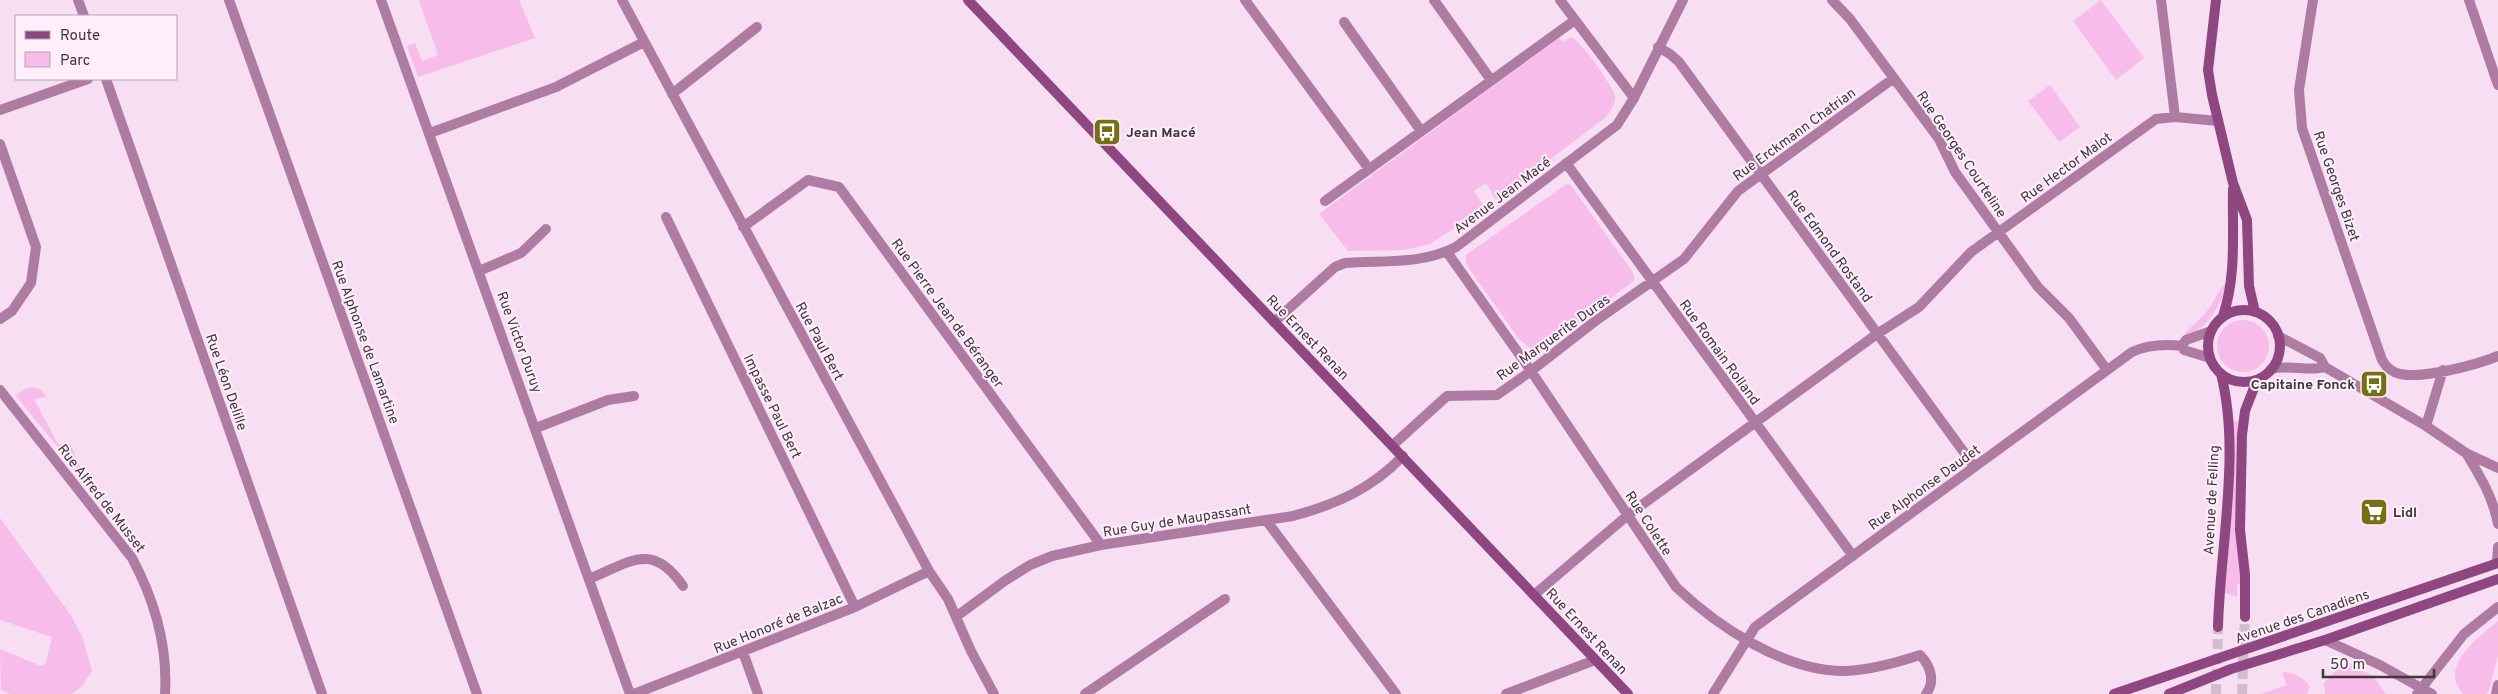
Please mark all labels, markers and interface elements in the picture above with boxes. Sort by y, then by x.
legend [15,15,178,80]
text: Route [60,27,100,46]
text: Parc [60,52,90,71]
street label: Rue Erckmann Chatrian [1730,85,1860,185]
street label: Rue Georges Courteline [1912,88,2010,221]
bus stop icon: Jean Macé [1092,117,1122,147]
place label: Jean Macé [1126,125,1196,142]
street label: Rue Hector Malot [2018,129,2116,207]
street label: Rue Georges Bizet [2309,129,2362,244]
street label: Avenue Jean Macé [1451,154,1555,238]
street label: Rue Edmond Rostand [1782,188,1875,306]
street label: Rue Pierre Jean de Béranger [887,236,1007,392]
street label: Rue Alphonse de Lamartine [327,259,402,427]
street label: Rue Victor Duruy [492,290,545,396]
street label: Rue Marguerite Duras [1494,291,1614,385]
street label: Rue Ernest Renan [1262,292,1352,384]
street label: Rue Romain Rolland [1675,297,1763,409]
street label: Rue Paul Bert [791,300,846,384]
street label: Rue Léon Delille [201,332,250,433]
street label: Impasse Paul Bert [739,352,804,462]
bus stop icon: Capitaine Fonck [2359,369,2389,399]
place label: Capitaine Fonck [2251,377,2355,394]
street label: Rue Alfred de Musset [53,441,148,556]
street label: Rue Alphonse Daudet [1866,442,1984,535]
street label: Avenue de Felling [2201,445,2224,555]
street label: Rue Colette [1621,488,1675,559]
supermarket icon: Lidl [2359,497,2389,527]
street label: Rue Guy de Maupassant [1102,501,1253,542]
place label: Lidl [2393,505,2417,522]
street label: Rue Ernest Renan [1542,585,1630,679]
street label: Avenue des Canadiens [2233,586,2372,648]
street label: Rue Honoré de Balzac [712,591,846,658]
scale bar [2323,646,2434,678]
text: 50 m [2330,656,2365,675]

